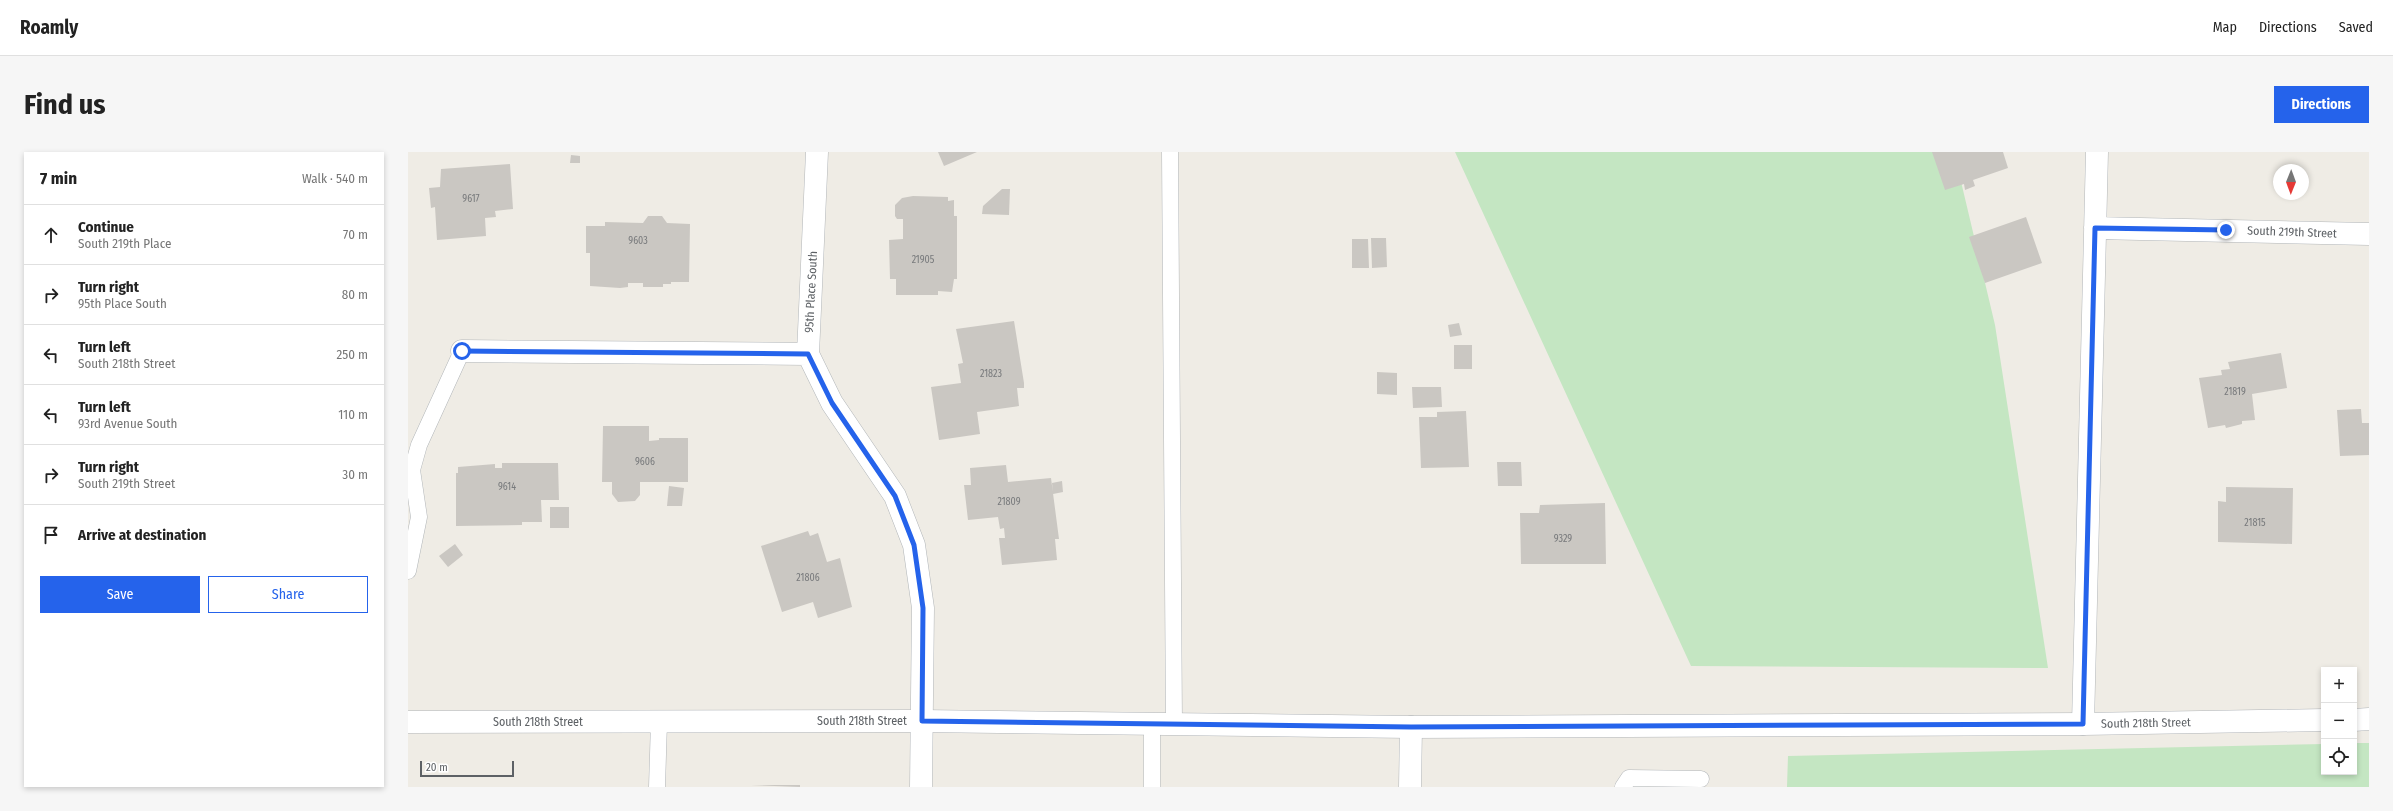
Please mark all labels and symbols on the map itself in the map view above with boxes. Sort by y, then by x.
north arrow [2273,164,2309,200]
house number: 9617 [462,193,480,205]
route end [2217,221,2235,239]
street label: South 219th Street [2247,223,2337,241]
house number: 9603 [628,235,648,247]
street label: 95th Place South [802,251,820,333]
house number: 21905 [912,254,935,266]
route start [453,342,471,360]
house number: 21823 [980,368,1002,380]
house number: 21819 [2224,386,2246,398]
house number: 9606 [635,456,655,468]
house number: 9614 [498,481,516,493]
house number: 21809 [997,496,1021,508]
house number: 21815 [2244,517,2266,529]
house number: 9329 [1554,533,1572,545]
house number: 21806 [796,572,820,584]
street label: South 218th Street [817,714,907,728]
street label: South 218th Street [493,715,583,729]
street label: South 218th Street [2101,715,2191,731]
scale bar [420,759,514,778]

